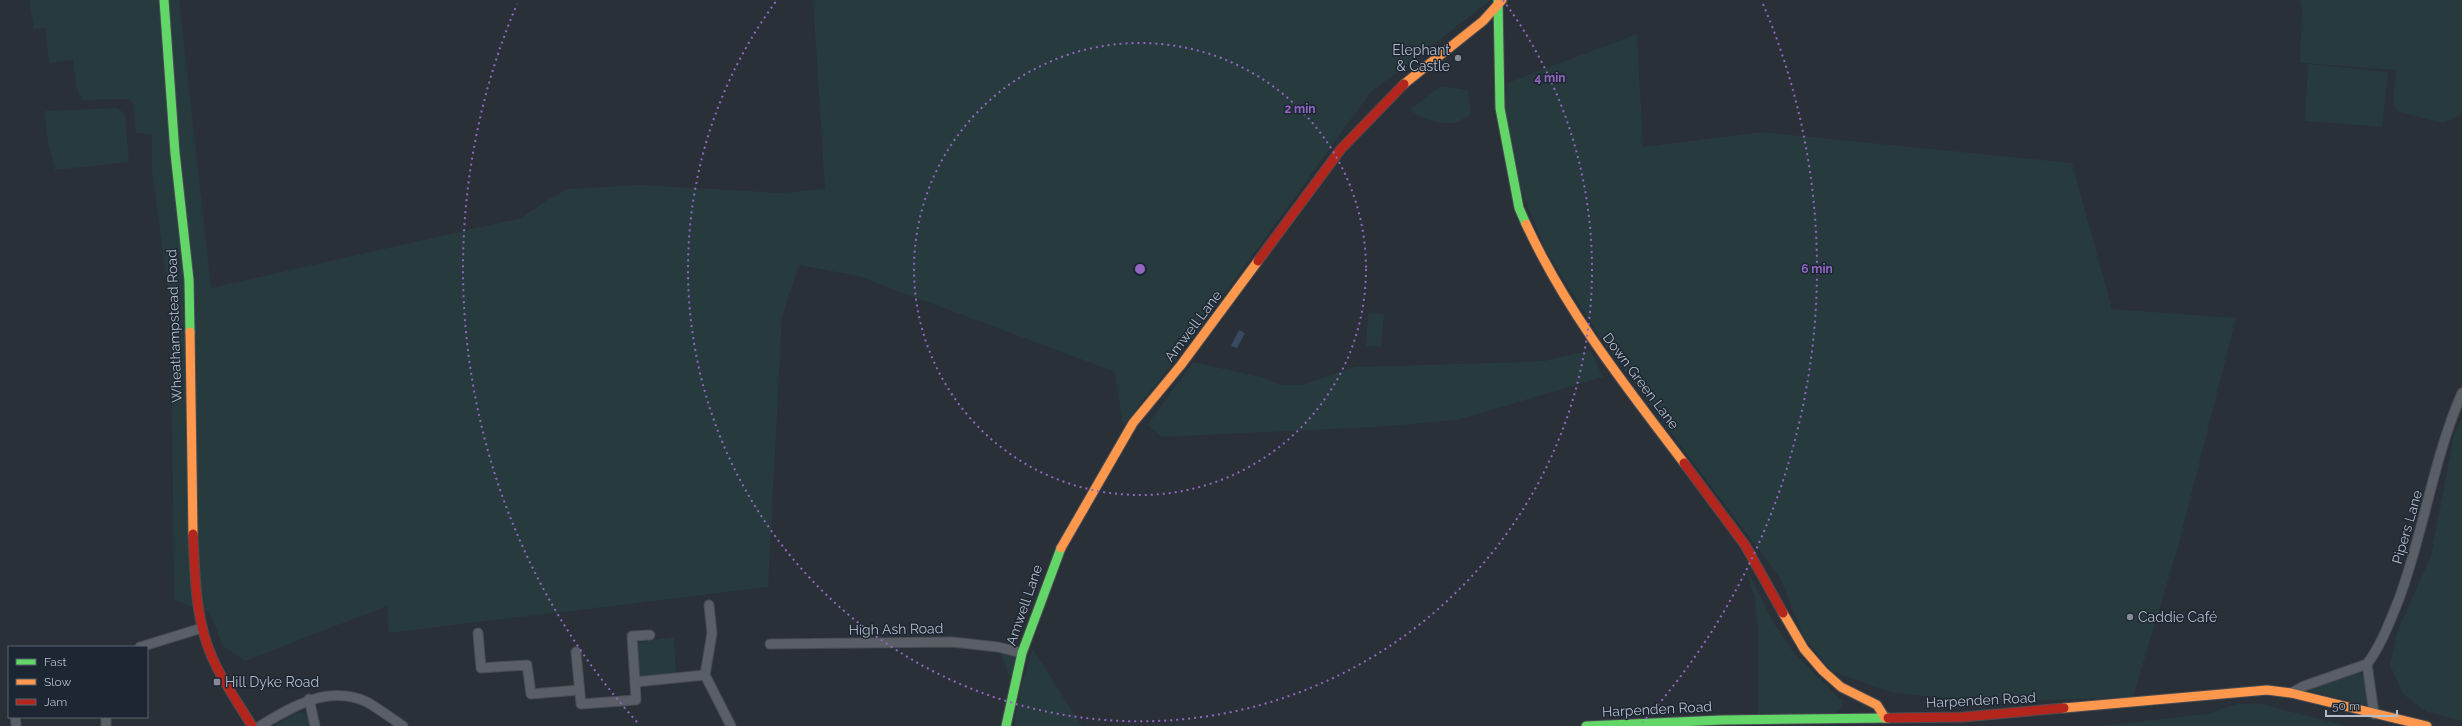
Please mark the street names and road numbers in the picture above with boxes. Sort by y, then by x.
street label: Wheathampstead Road [163,249,185,403]
street label: Amwell Lane [1161,287,1225,365]
street label: Down Green Lane [1600,330,1682,432]
street label: Pipers Lane [2389,488,2425,566]
street label: Amwell Lane [1003,562,1045,648]
street label: High Ash Road [848,620,944,638]
street label: Harpenden Road [1926,689,2036,711]
street label: Harpenden Road [1602,698,1712,720]

